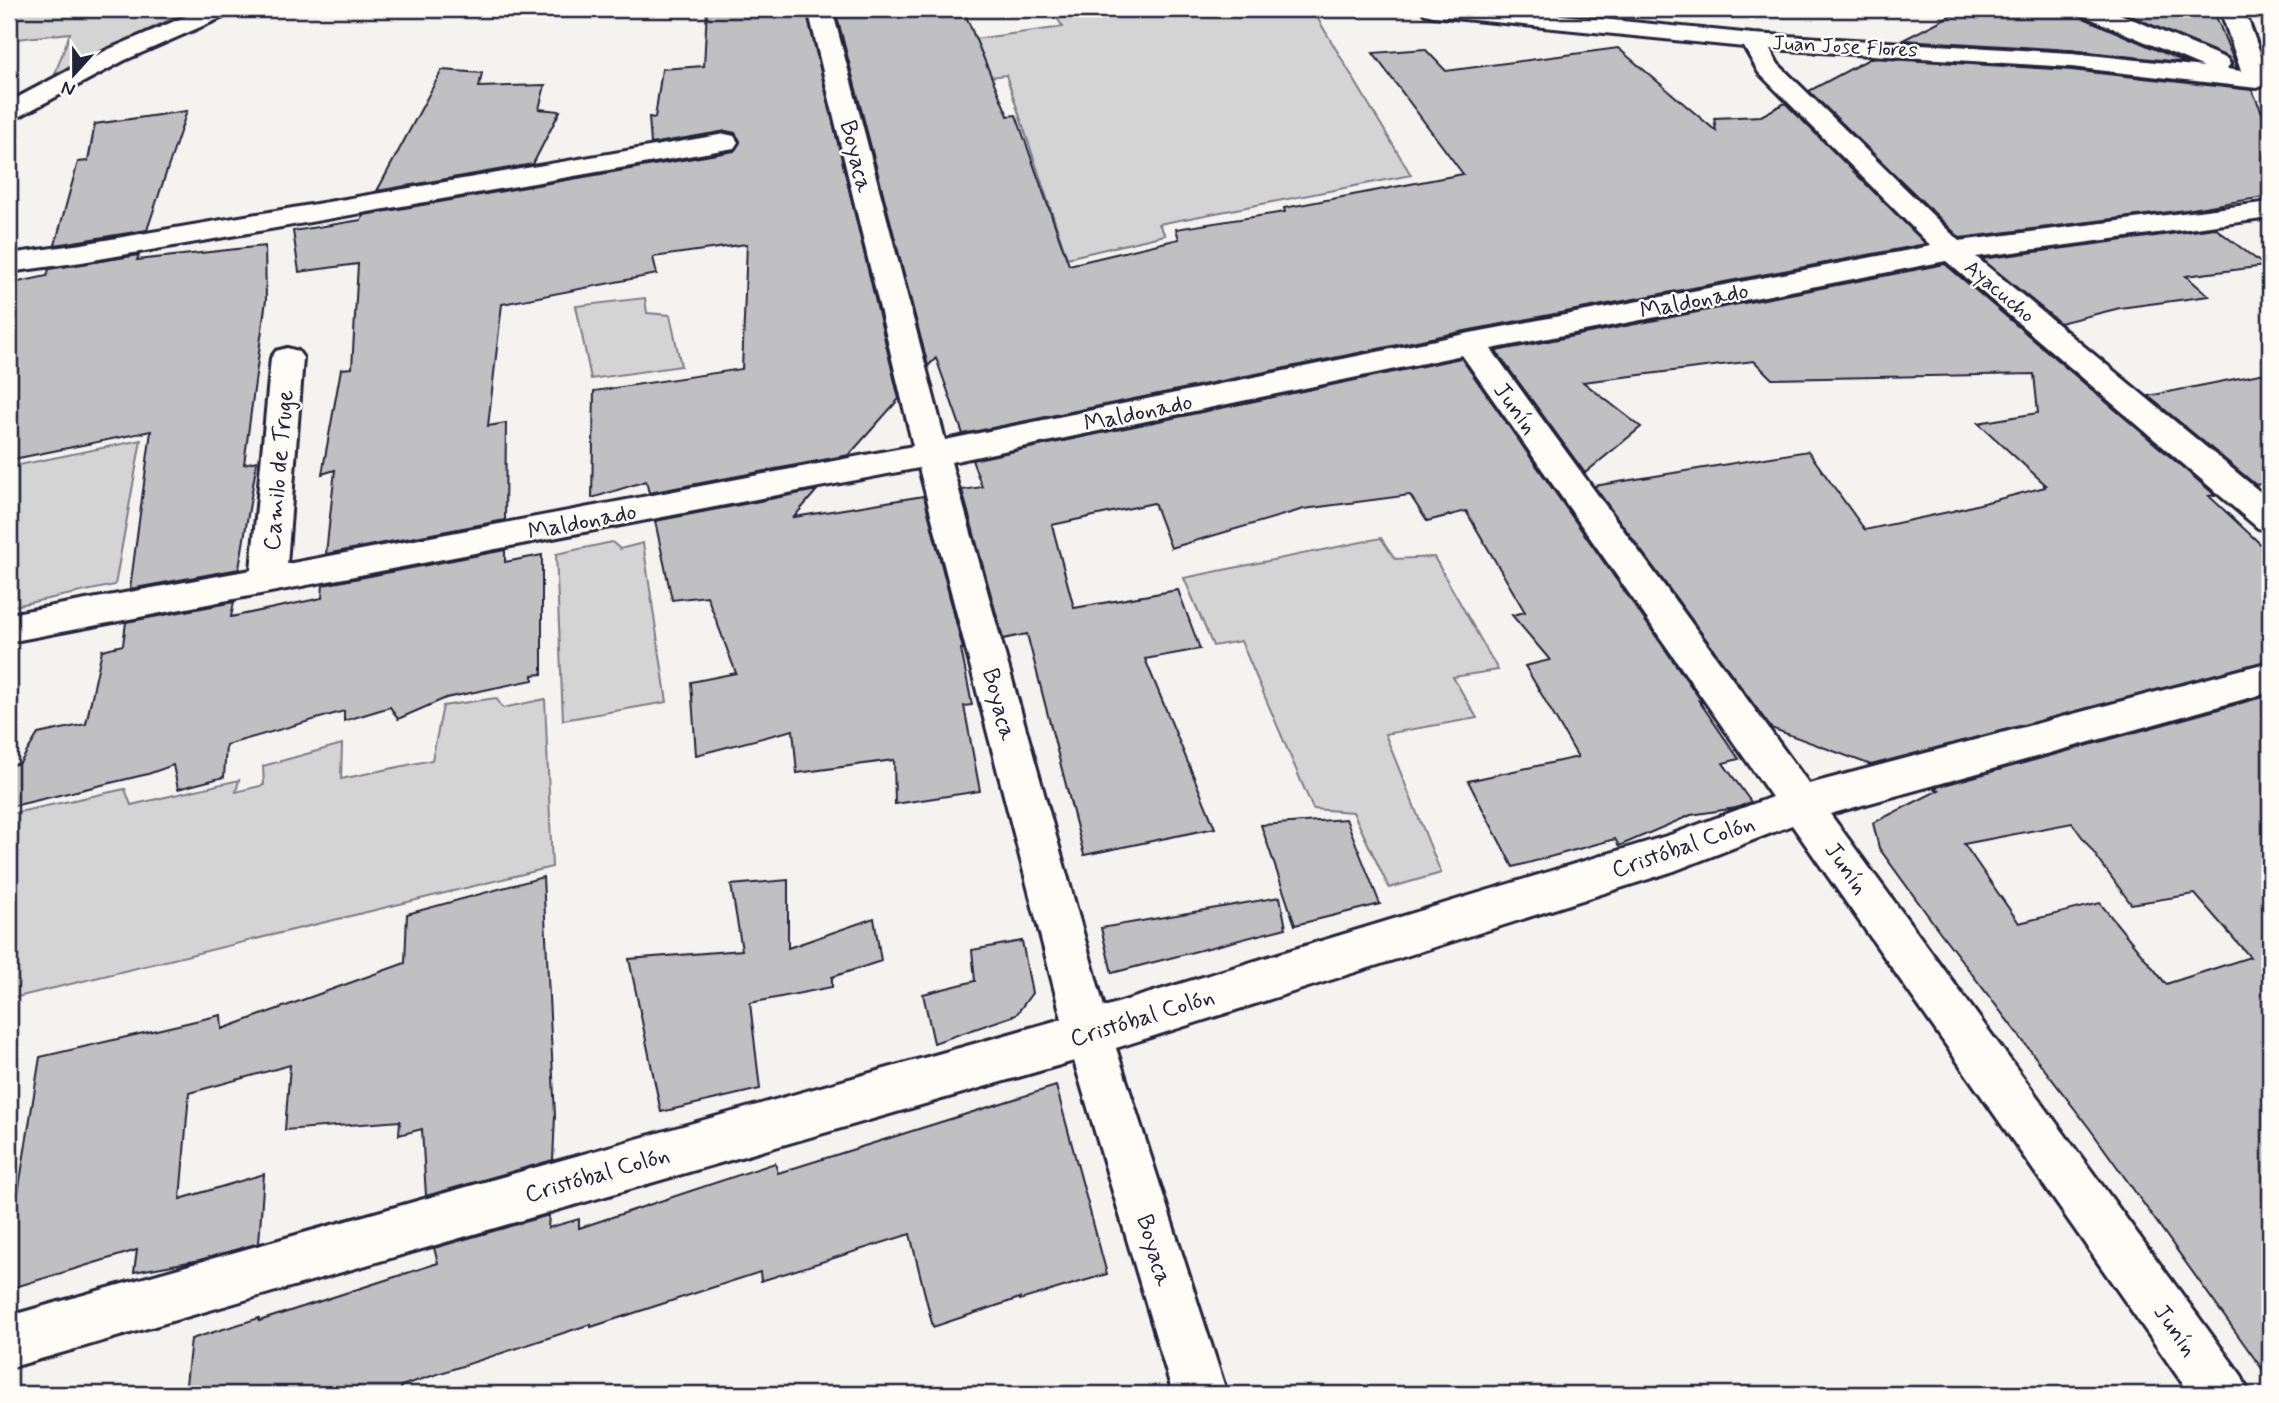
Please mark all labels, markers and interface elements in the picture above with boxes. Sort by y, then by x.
street label: Juan Jose Flores [1772,29,1918,65]
north arrow [38,38,108,108]
text: N [58,75,79,102]
street label: Boyaca [832,117,880,196]
street label: Ayacucho [1958,254,2041,330]
street label: Maldonado [1637,276,1751,327]
street label: Junín [1485,377,1544,441]
street label: Maldonado [1081,387,1195,440]
street label: Camilo de Truge [257,388,302,552]
street label: Maldonado [525,497,639,548]
street label: Boyaca [974,665,1023,744]
street label: Cristóbal Colón [1608,808,1759,886]
street label: Junín [1817,836,1875,901]
street label: Cristóbal Colón [1067,982,1218,1055]
street label: Cristóbal Colón [521,1140,673,1211]
street label: Boyaca [1128,1211,1179,1291]
street label: Junín [2146,1298,2204,1363]

